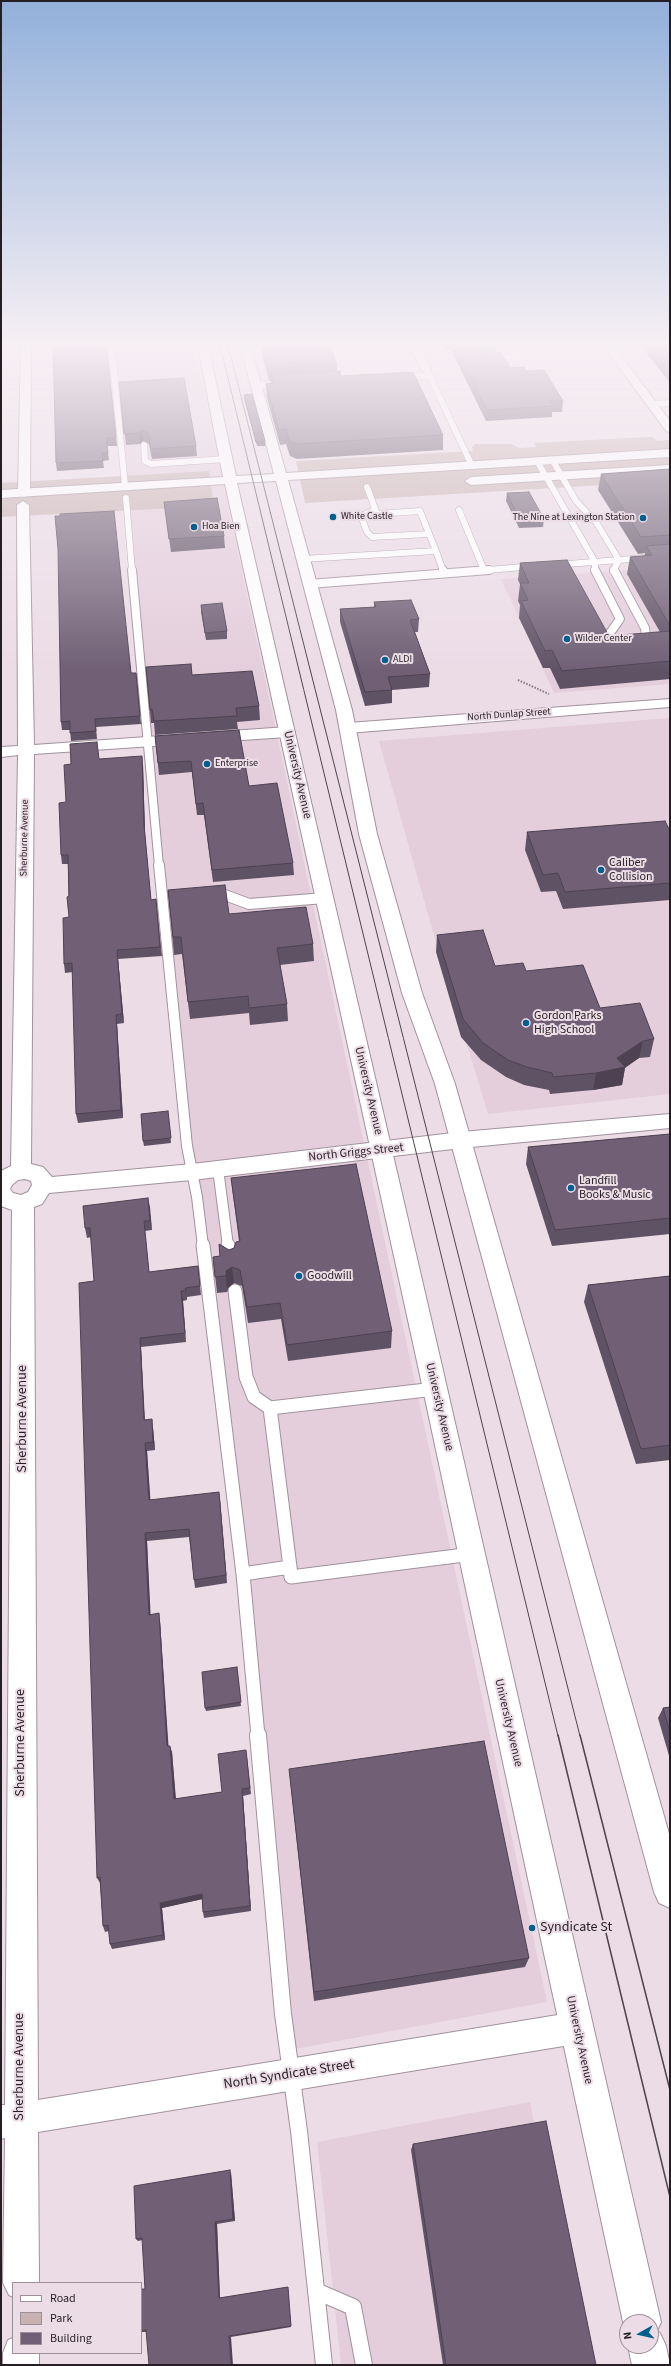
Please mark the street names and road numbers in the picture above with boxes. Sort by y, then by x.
street label: North Dunlap Street [467,706,551,724]
street label: University Avenue [280,730,314,820]
street label: Sherburne Avenue [18,799,32,877]
street label: University Avenue [351,1046,385,1136]
street label: North Griggs Street [308,1141,404,1165]
street label: University Avenue [422,1362,456,1452]
street label: Sherburne Avenue [15,1365,31,1473]
street label: University Avenue [491,1678,525,1768]
street label: Sherburne Avenue [13,1689,29,1797]
street label: University Avenue [563,1995,595,2085]
street label: Sherburne Avenue [12,2013,28,2121]
street label: North Syndicate Street [222,2056,356,2094]

